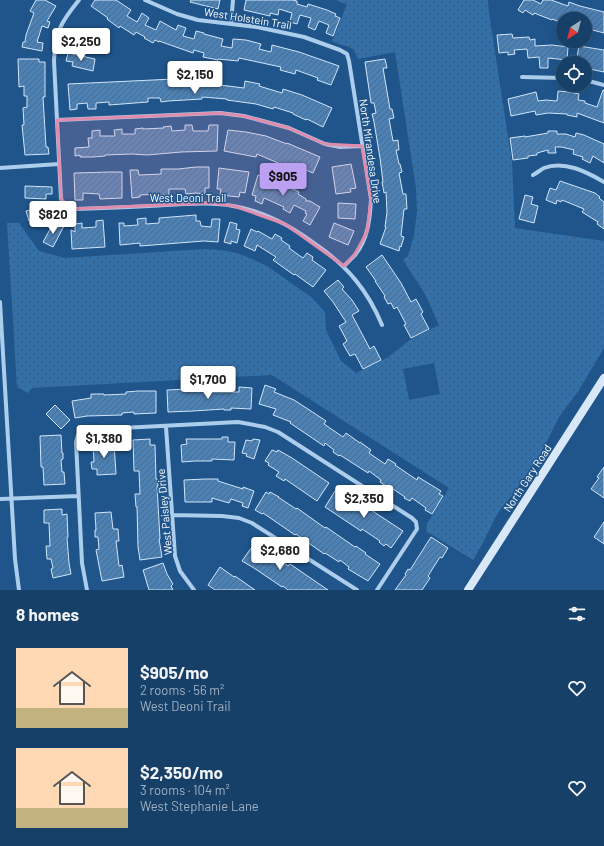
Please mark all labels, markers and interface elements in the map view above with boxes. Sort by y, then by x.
street label: West Holstein Trail [203,5,293,31]
north arrow [556,12,592,48]
map controls [556,12,592,92]
pin: $2,250 [48,28,114,62]
text: $2,250 [61,33,101,49]
button: locate [556,56,592,92]
pin: $2,150 [162,61,228,95]
text: $2,150 [176,66,214,82]
street label: North Mirandesa Drive [357,98,385,204]
pin: $905 [259,163,307,197]
text: $905 [269,168,297,184]
street label: West Deoni Trail [150,191,226,204]
pin: $820 [29,201,77,235]
text: $820 [38,206,68,222]
pin: $1,700 [175,366,241,400]
text: $1,700 [190,371,226,387]
pin: $1,380 [71,425,137,459]
text: $1,380 [86,430,122,446]
street label: North Gary Road [500,442,554,514]
street label: West Paisley Drive [154,468,174,556]
pin: $2,350 [331,485,397,519]
text: $2,350 [344,490,384,506]
pin: $2,680 [247,537,313,571]
text: $2,680 [260,542,300,558]
icon: filters [566,603,588,625]
text: 8 homes [16,604,79,624]
text: $905/mo [140,662,209,682]
icon: home [48,664,96,712]
icon: heart [566,677,588,699]
text: 2 rooms · 56 m² [140,682,224,698]
text: West Deoni Trail [140,698,231,714]
text: $2,350/mo [140,762,223,782]
icon: home [48,764,96,812]
icon: heart [566,777,588,799]
text: 3 rooms · 104 m² [140,782,230,798]
text: West Stephanie Lane [140,798,259,814]

